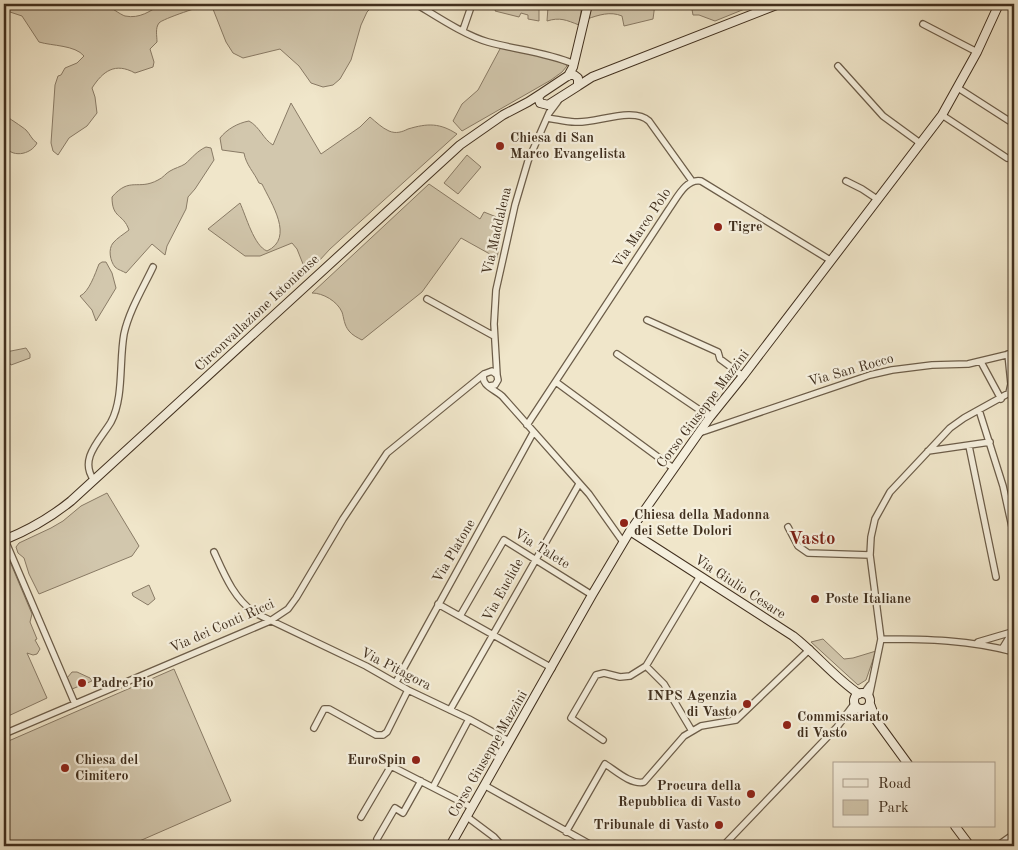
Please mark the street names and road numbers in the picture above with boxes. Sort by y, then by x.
street label: Via Maddalena [480,186,514,276]
street label: Via Marco Polo [610,186,674,270]
street label: Circonvallazione Istoniense [192,252,322,374]
street label: Corso Giuseppe Mazzini [654,347,752,471]
street label: Via San Rocco [807,351,895,389]
street label: Via Platone [430,517,478,585]
street label: Via Talete [512,526,572,572]
street label: Via Giulio Cesare [692,552,788,622]
street label: Via Euclide [480,556,526,624]
street label: Via dei Conti Ricci [168,597,276,655]
street label: Via Pitagora [358,645,434,693]
street label: Corso Giuseppe Mazzini [446,688,530,820]

